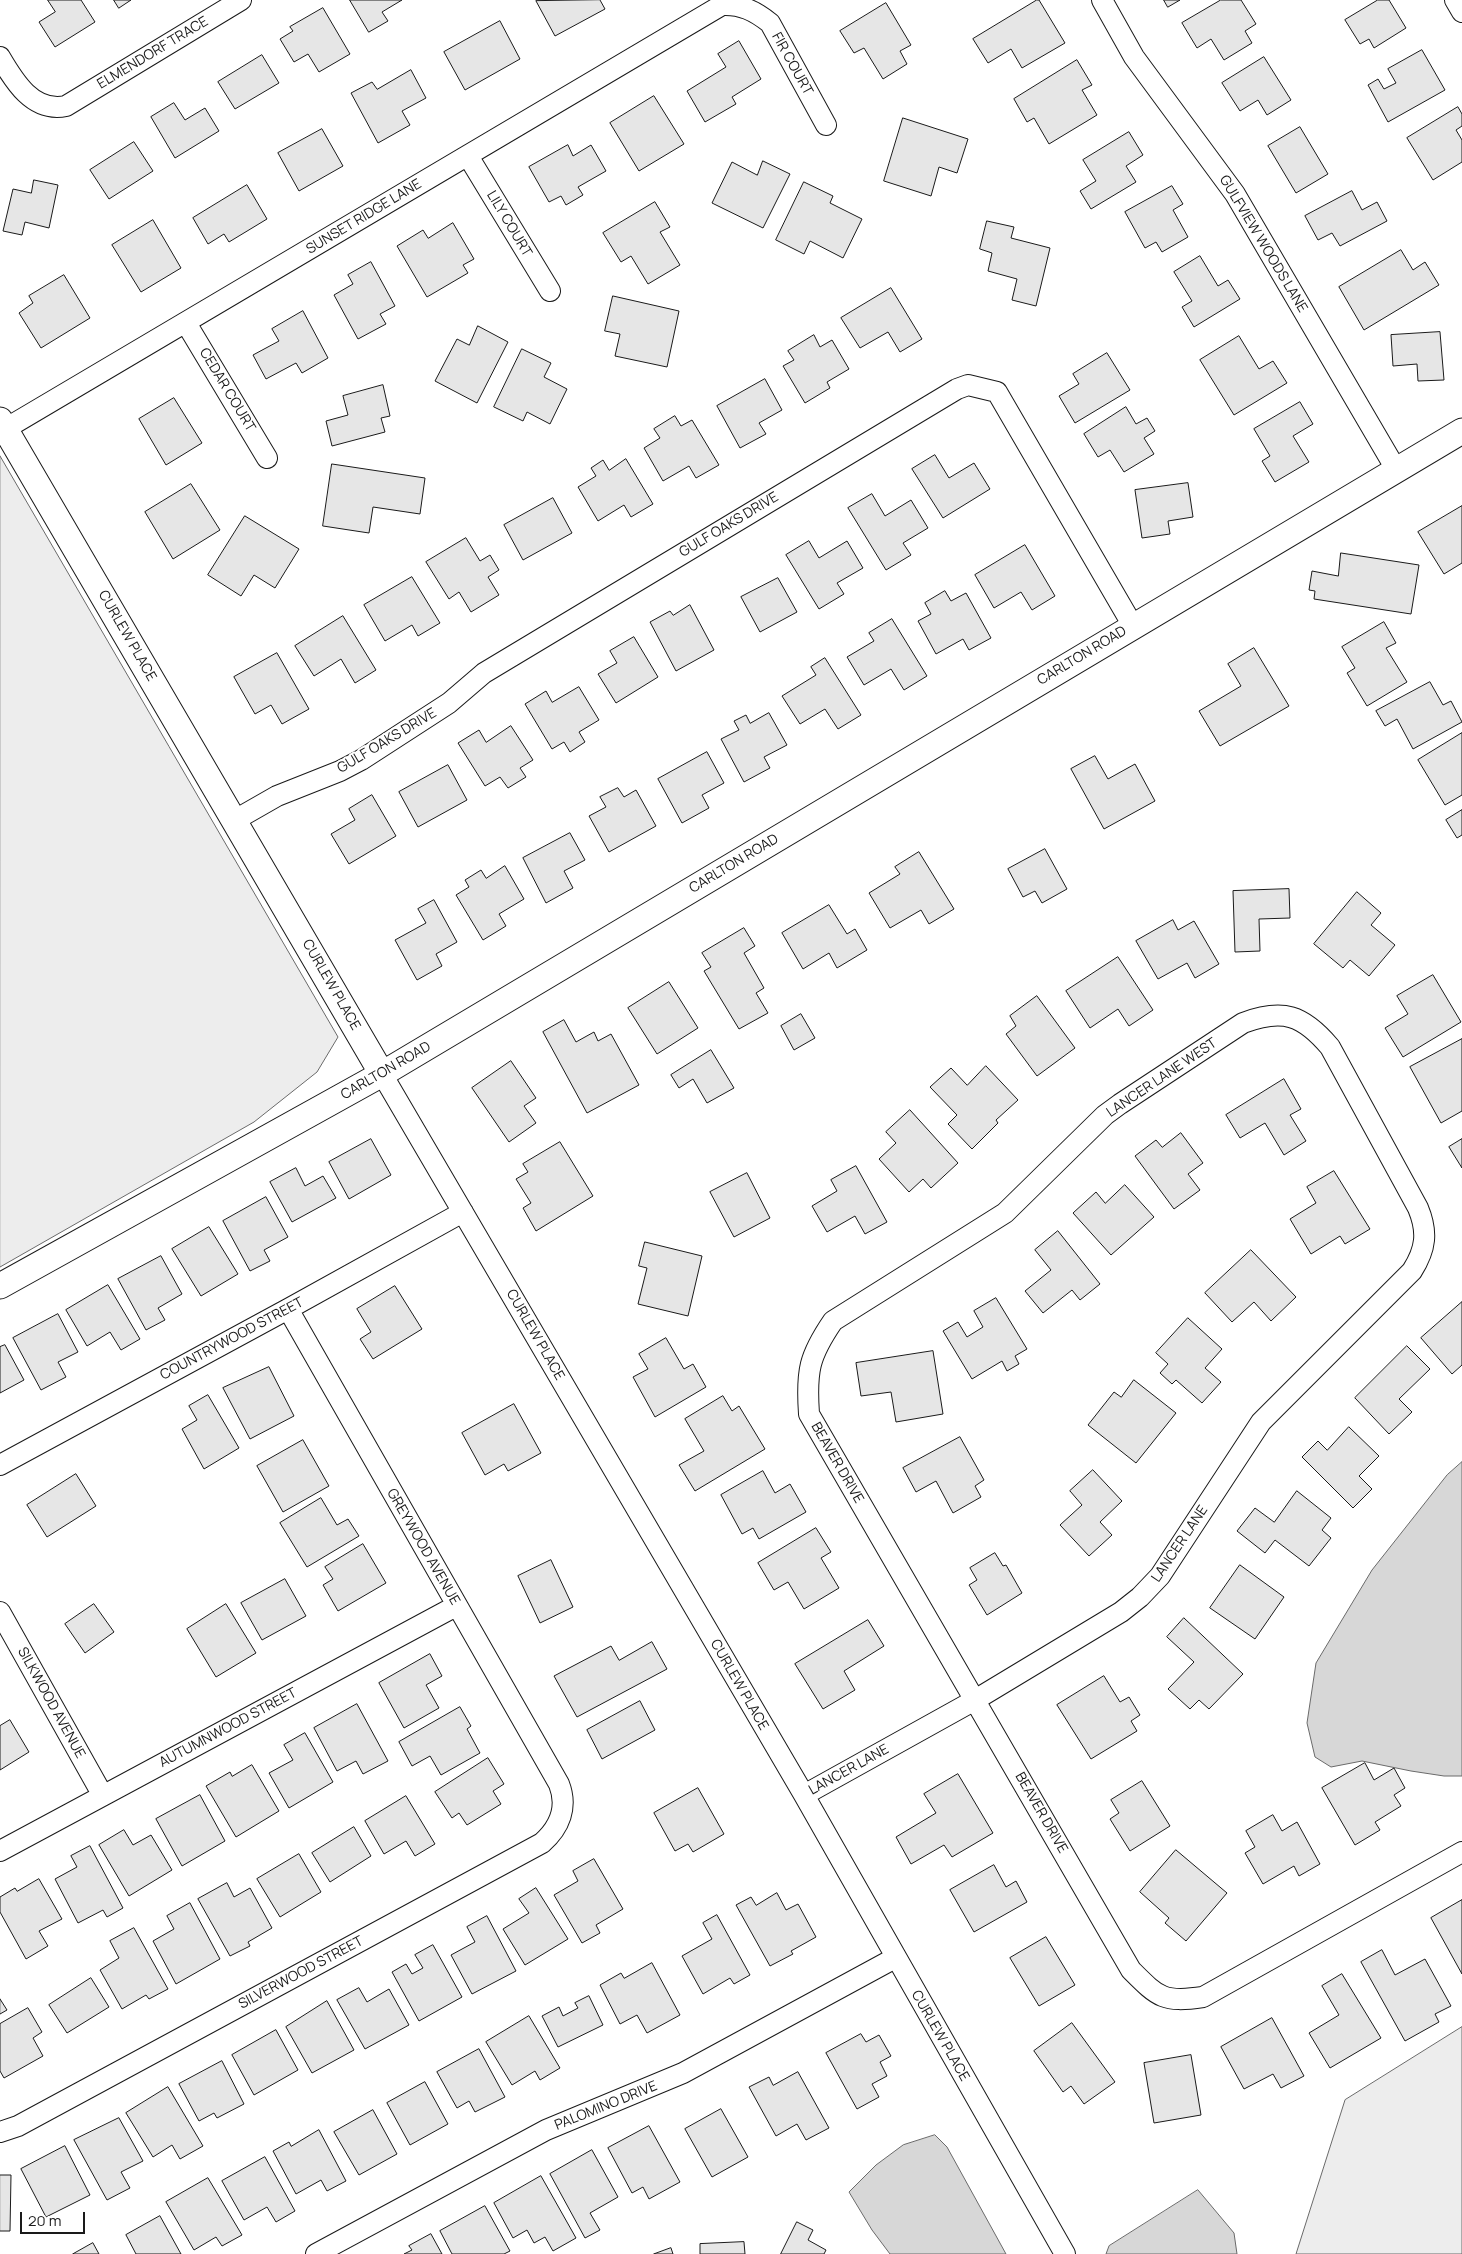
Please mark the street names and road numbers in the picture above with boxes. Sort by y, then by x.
street label: ELMENDORF TRACE [94,13,212,93]
street label: FIR COURT [768,30,816,98]
street label: GULFVIEW WOODS LANE [1215,172,1311,316]
street label: SUNSET RIDGE LANE [303,176,425,258]
street label: LILY COURT [483,188,535,260]
street label: CEDAR COURT [195,345,259,435]
street label: GULF OAKS DRIVE [676,489,782,561]
street label: CURLEW PLACE [94,588,160,684]
street label: CARLTON ROAD [1034,623,1130,689]
street label: GULF OAKS DRIVE [334,705,440,777]
street label: CARLTON ROAD [686,831,782,897]
street label: CURLEW PLACE [298,937,364,1033]
street label: LANCER LANE WEST [1104,1035,1220,1121]
street label: CARLTON ROAD [338,1038,434,1104]
street label: CURLEW PLACE [502,1287,568,1383]
street label: COUNTRYWOOD STREET [158,1294,306,1384]
street label: BEAVER DRIVE [807,1420,867,1506]
street label: GREYWOOD AVENUE [383,1486,463,1608]
street label: LANCER LANE [1148,1502,1212,1586]
street label: CURLEW PLACE [706,1637,772,1733]
street label: SILKWOOD AVENUE [14,1645,88,1761]
street label: AUTUMNWOOD STREET [156,1685,300,1771]
street label: LANCER LANE [806,1741,892,1799]
street label: BEAVER DRIVE [1011,1770,1071,1856]
street label: SILVERWOOD STREET [236,1933,366,2013]
street label: CURLEW PLACE [907,1988,973,2084]
street label: PALOMINO DRIVE [552,2078,660,2134]

